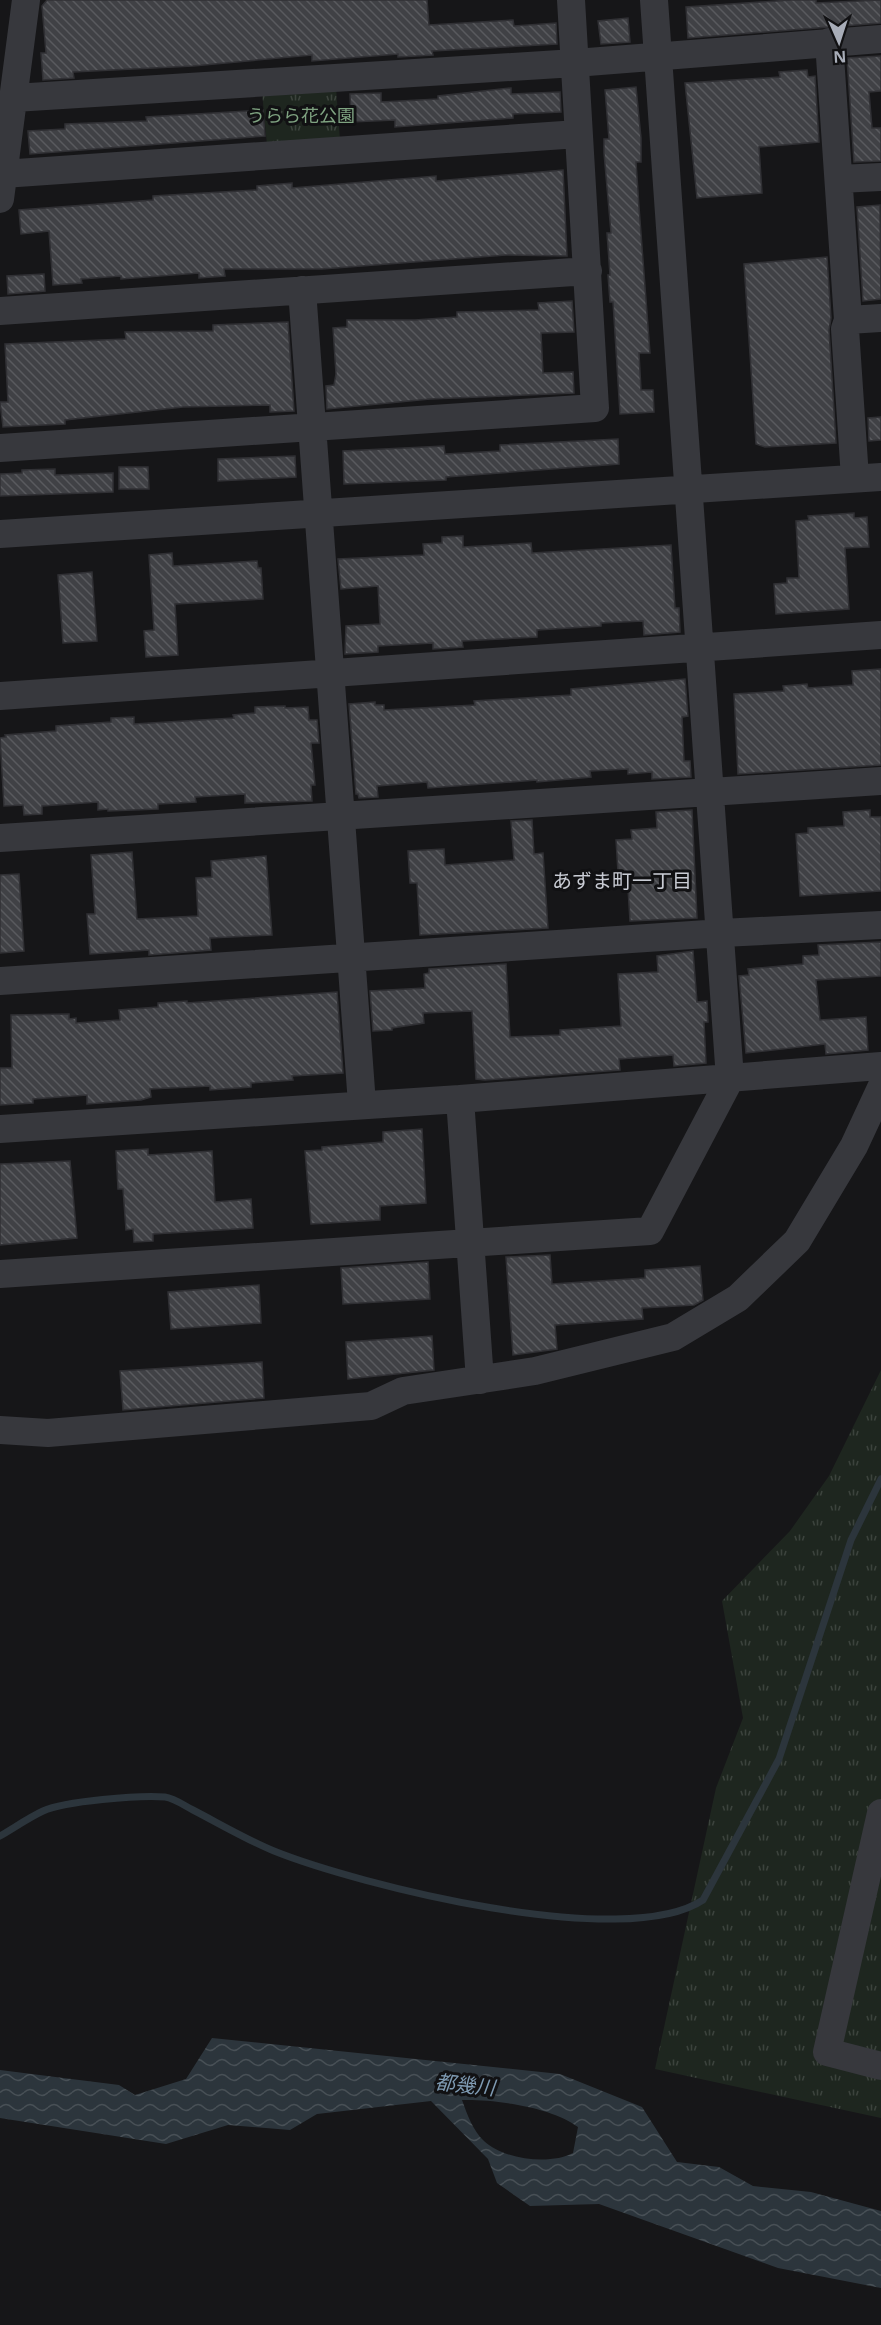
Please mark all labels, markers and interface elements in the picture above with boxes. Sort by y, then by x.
north arrow [809,12,869,72]
text: N [833,46,847,68]
park label: うらら花公園 [247,103,355,127]
district label: あずま町一丁目 [552,867,692,894]
water label: 都幾川 [434,2068,498,2101]

